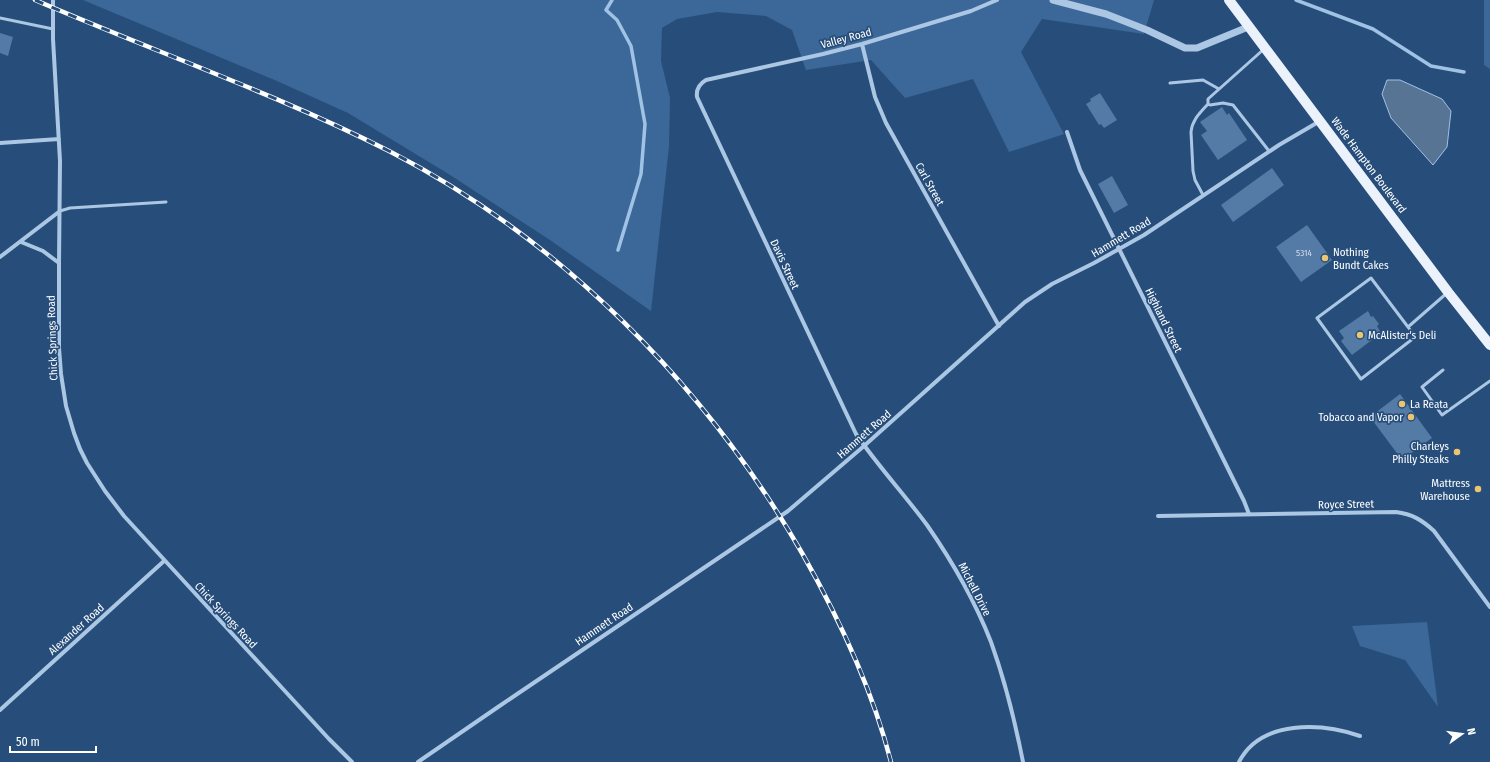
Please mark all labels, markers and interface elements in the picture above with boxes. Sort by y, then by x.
street label: Valley Road [819,25,873,51]
street label: Wade Hampton Boulevard [1328,115,1409,216]
street label: Carl Street [912,160,947,208]
street label: Hammett Road [1089,215,1153,260]
street label: Davis Street [767,237,802,292]
place label: Nothing Bundt Cakes [1333,246,1389,272]
house number: 5314 [1296,248,1313,258]
marker: Nothing Bundt Cakes [1320,253,1330,263]
street label: Highland Street [1142,286,1185,355]
street label: Chick Springs Road [45,295,60,381]
place label: McAlister's Deli [1368,329,1437,342]
marker: McAlister's Deli [1355,330,1365,340]
place label: La Reata [1410,398,1448,411]
marker: La Reata [1397,399,1407,409]
street label: Hammett Road [835,407,894,461]
place label: Tobacco and Vapor [1319,411,1403,424]
marker: Tobacco and Vapor [1406,412,1416,422]
place label: Charleys Philly Steaks [1392,440,1449,466]
marker: Charleys Philly Steaks [1452,447,1462,457]
place label: Mattress Warehouse [1420,477,1470,503]
marker: Mattress Warehouse [1473,484,1483,494]
street label: Royce Street [1318,498,1375,511]
street label: Michell Drive [956,560,994,618]
street label: Chick Springs Road [192,580,259,651]
street label: Hammett Road [573,600,636,649]
street label: Alexander Road [46,601,107,658]
north arrow [1442,714,1482,754]
text: N [1464,727,1478,736]
scale bar [10,728,96,754]
text: 50 m [16,735,40,749]

